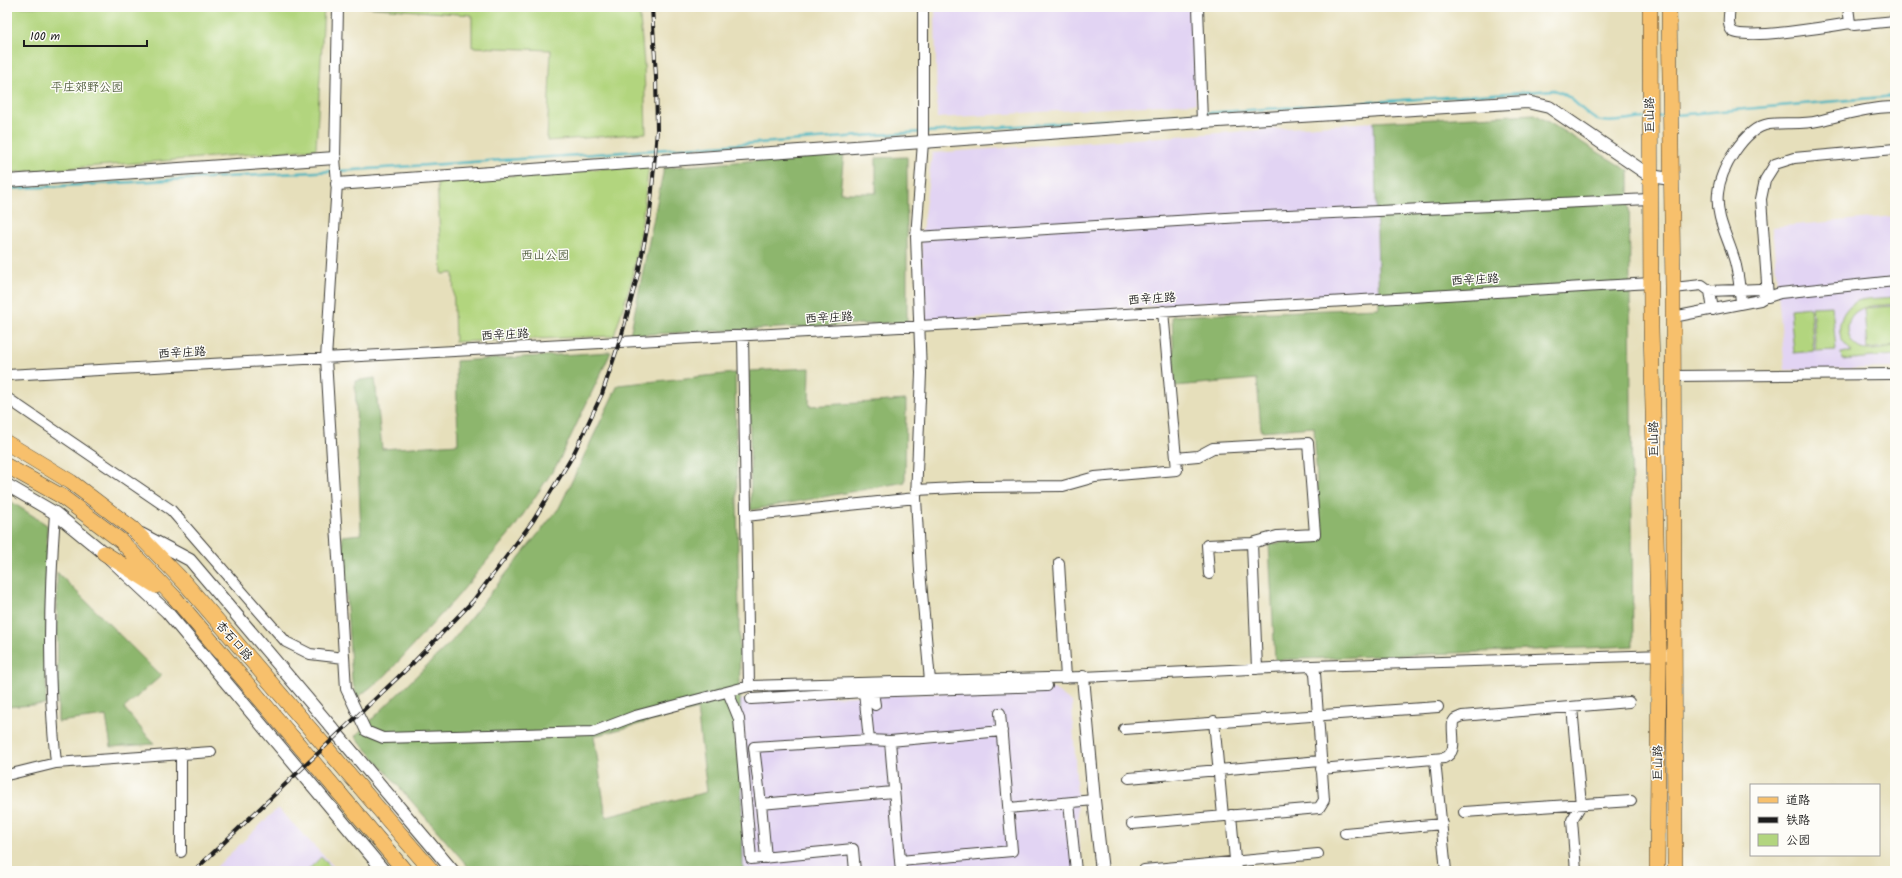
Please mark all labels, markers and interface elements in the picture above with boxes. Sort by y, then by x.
scale bar [24,22,147,48]
text: 100 m [30,27,61,46]
park label: 平庄郊野公园 [51,78,123,97]
street label: 巨山路 [1640,97,1660,133]
park label: 西山公园 [521,246,569,265]
street label: 西辛庄路 [1451,269,1499,291]
street label: 西辛庄路 [1127,288,1177,310]
street label: 西辛庄路 [805,307,853,329]
street label: 西辛庄路 [481,324,529,346]
street label: 西辛庄路 [158,342,206,364]
street label: 巨山路 [1644,421,1664,457]
street label: 杏石口路 [211,617,257,665]
street label: 巨山路 [1648,745,1668,781]
legend [1750,784,1880,856]
text: 道路 [1786,791,1810,810]
text: 铁路 [1786,811,1810,830]
text: 公园 [1786,831,1810,850]

